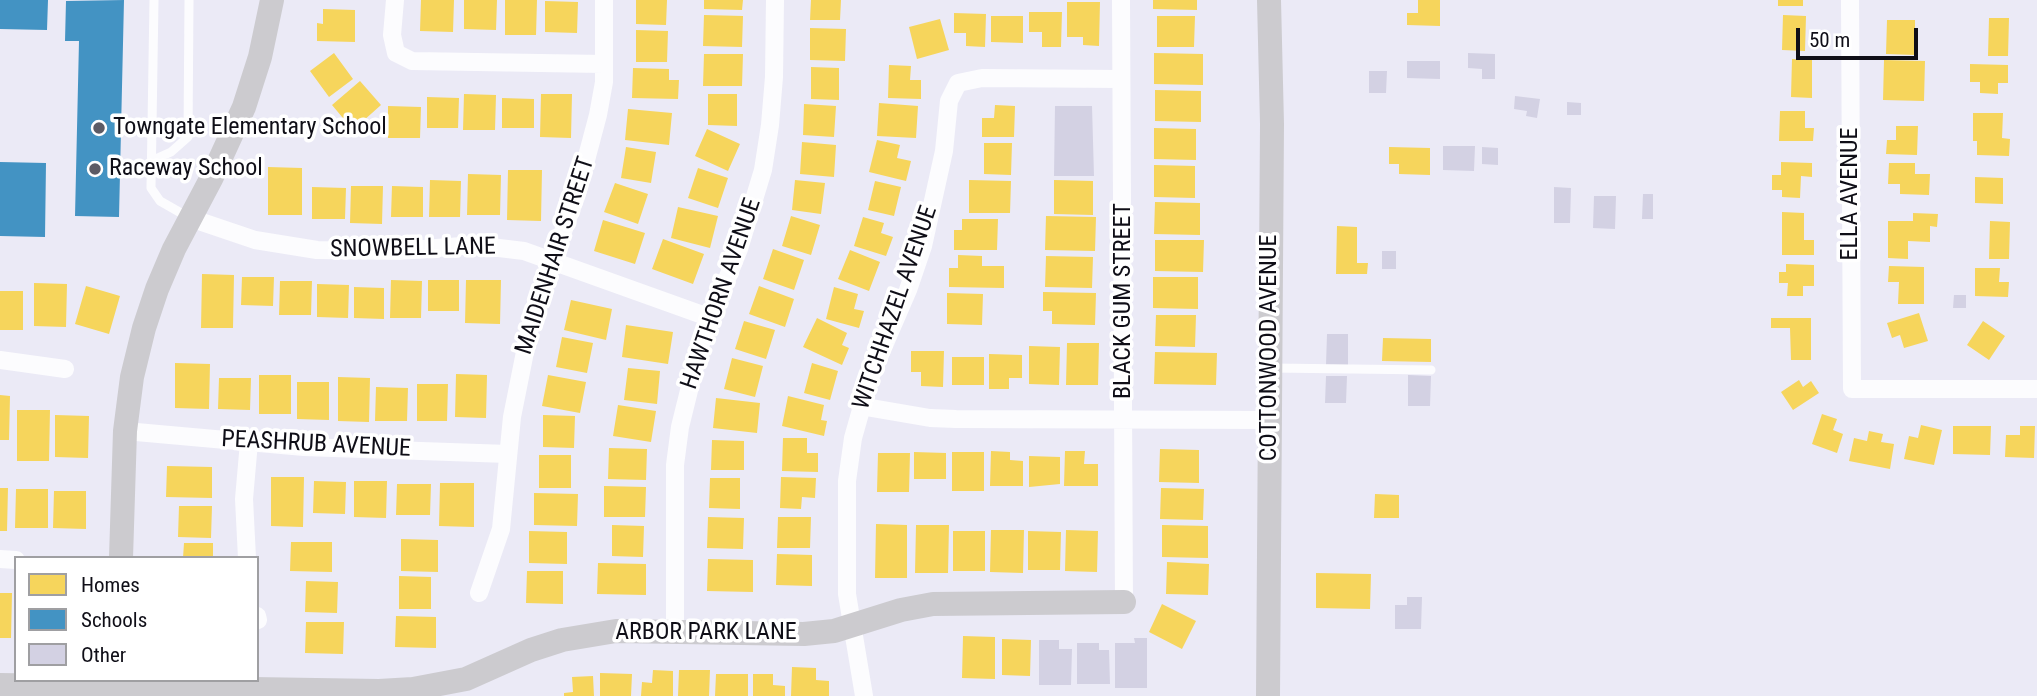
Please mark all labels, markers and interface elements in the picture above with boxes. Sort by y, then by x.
scale bar [1799,14,1922,58]
text: 50 m [1809,28,1850,52]
place label: Towngate Elementary School [113,114,387,142]
marker: Towngate Elementary School [91,120,107,136]
street label: ELLA AVENUE [1837,128,1865,260]
street label: MAIDENHAIR STREET [510,154,602,358]
place label: Raceway School [109,155,263,183]
marker: Raceway School [87,161,103,177]
street label: HAWTHORN AVENUE [676,195,768,393]
street label: WITCHHAZEL AVENUE [848,202,944,414]
street label: BLACK GUM STREET [1110,203,1138,399]
street label: SNOWBELL LANE [330,233,496,265]
street label: COTTONWOOD AVENUE [1256,235,1284,461]
street label: PEASHRUB AVENUE [221,426,411,464]
legend [14,556,259,682]
text: Homes [81,573,140,597]
text: Schools [81,608,147,632]
street label: ARBOR PARK LANE [615,619,797,647]
text: Other [81,643,126,667]

